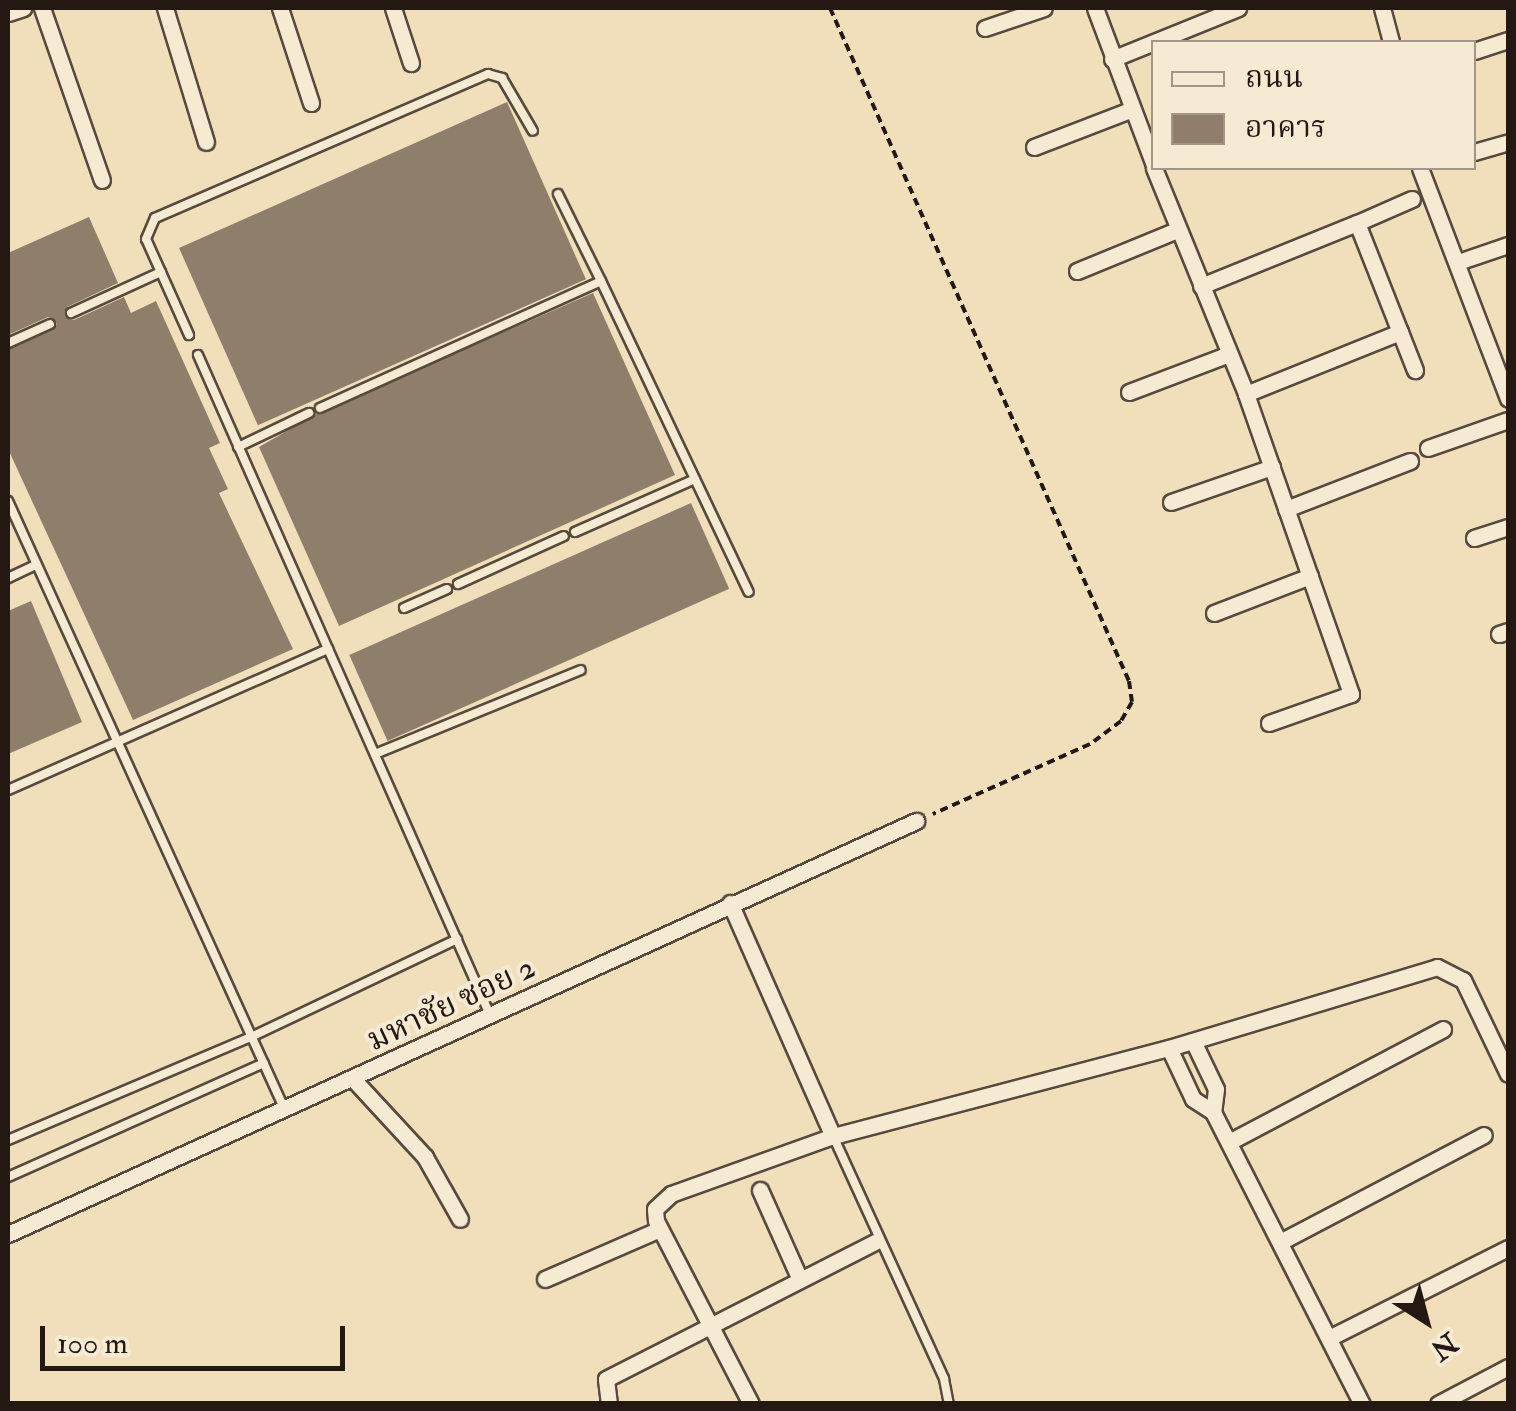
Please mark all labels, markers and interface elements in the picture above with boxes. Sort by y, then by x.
legend [1151,40,1476,170]
text: ถนน [1245,59,1303,96]
text: อาคาร [1245,109,1326,146]
street label: มหาชัย ซอย 2 [361,948,541,1060]
north arrow [1376,1271,1476,1371]
scale bar [45,1306,350,1368]
text: N [1424,1324,1464,1367]
text: 100 m [57,1325,128,1362]

